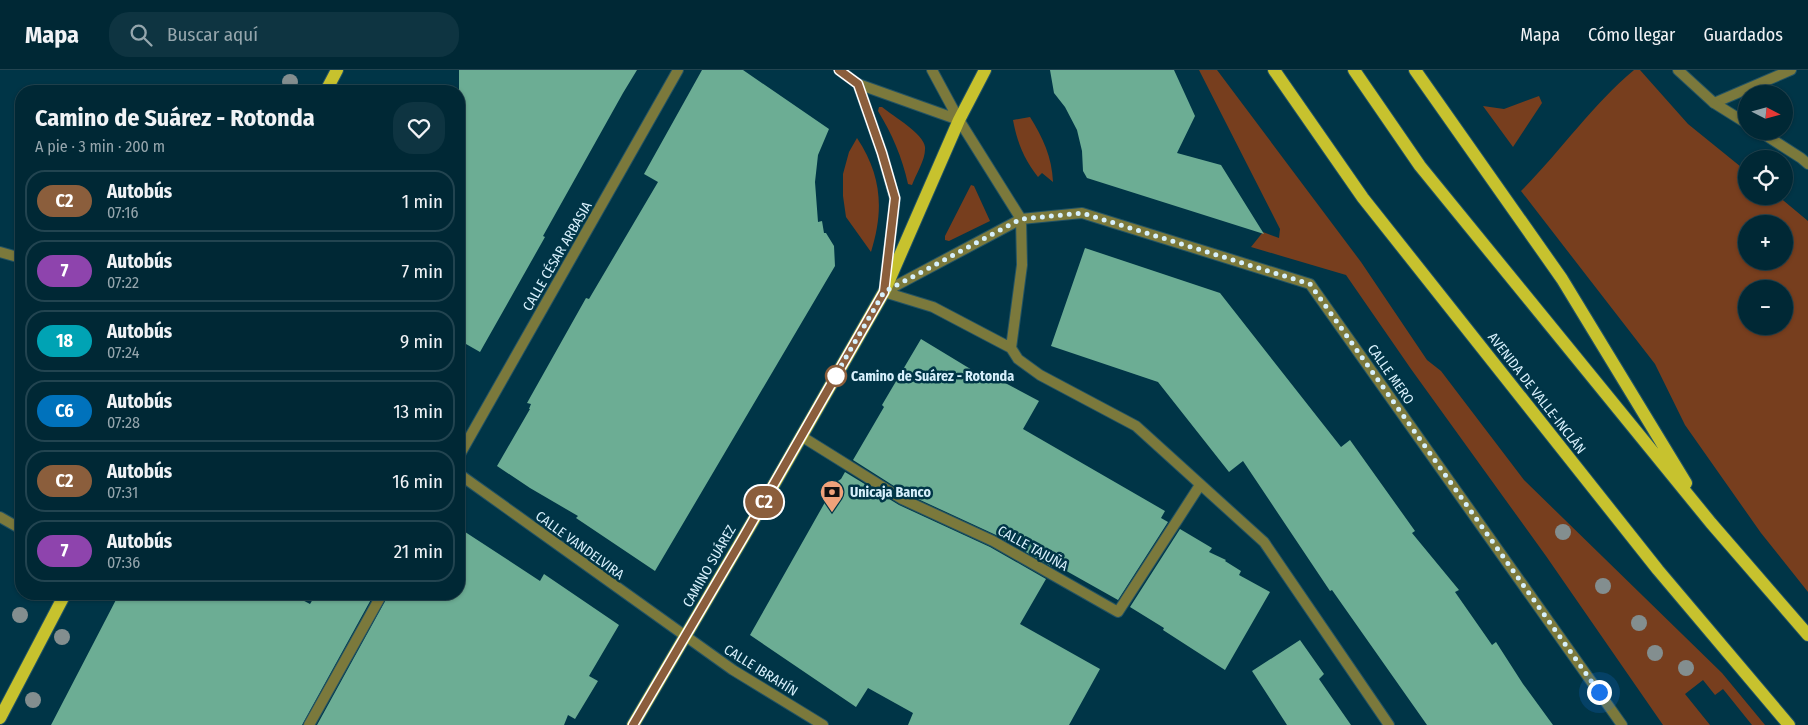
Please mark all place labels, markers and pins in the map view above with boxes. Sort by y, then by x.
marker: Camino de Suárez - Rotonda [825,365,847,387]
place label: Camino de Suárez - Rotonda [851,368,1014,385]
bank icon: Unicaja Banco [819,479,845,513]
place label: Unicaja Banco [850,484,931,501]

